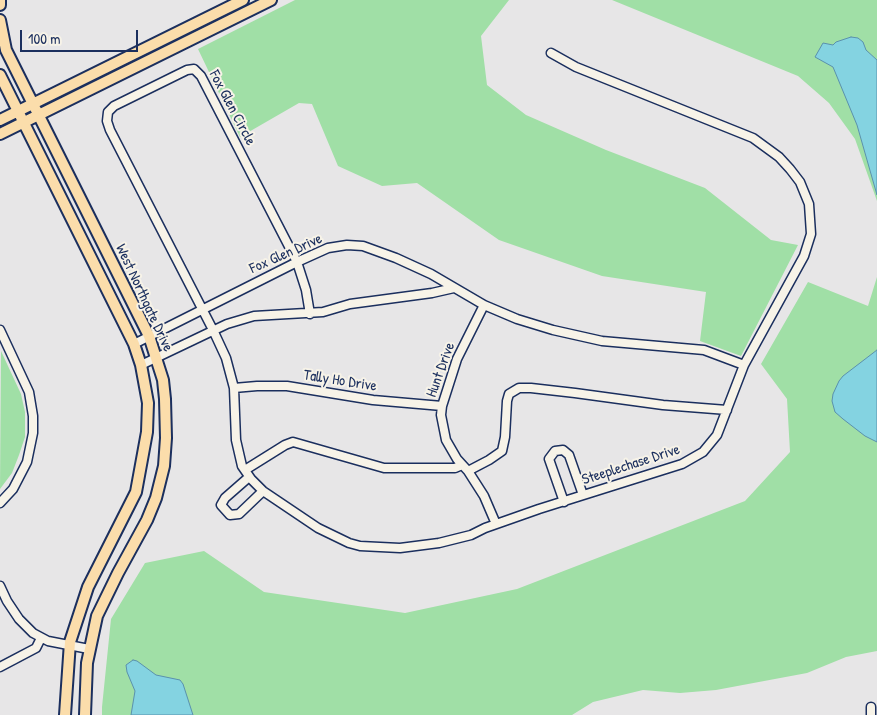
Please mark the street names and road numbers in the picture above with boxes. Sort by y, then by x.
street label: Fox Glen Circle [205,67,259,149]
street label: Fox Glen Drive [247,230,325,278]
street label: West Northgate Drive [111,242,177,354]
street label: Hunt Drive [423,340,459,400]
street label: Tally Ho Drive [302,366,378,396]
street label: Steeplechase Drive [580,441,682,489]

